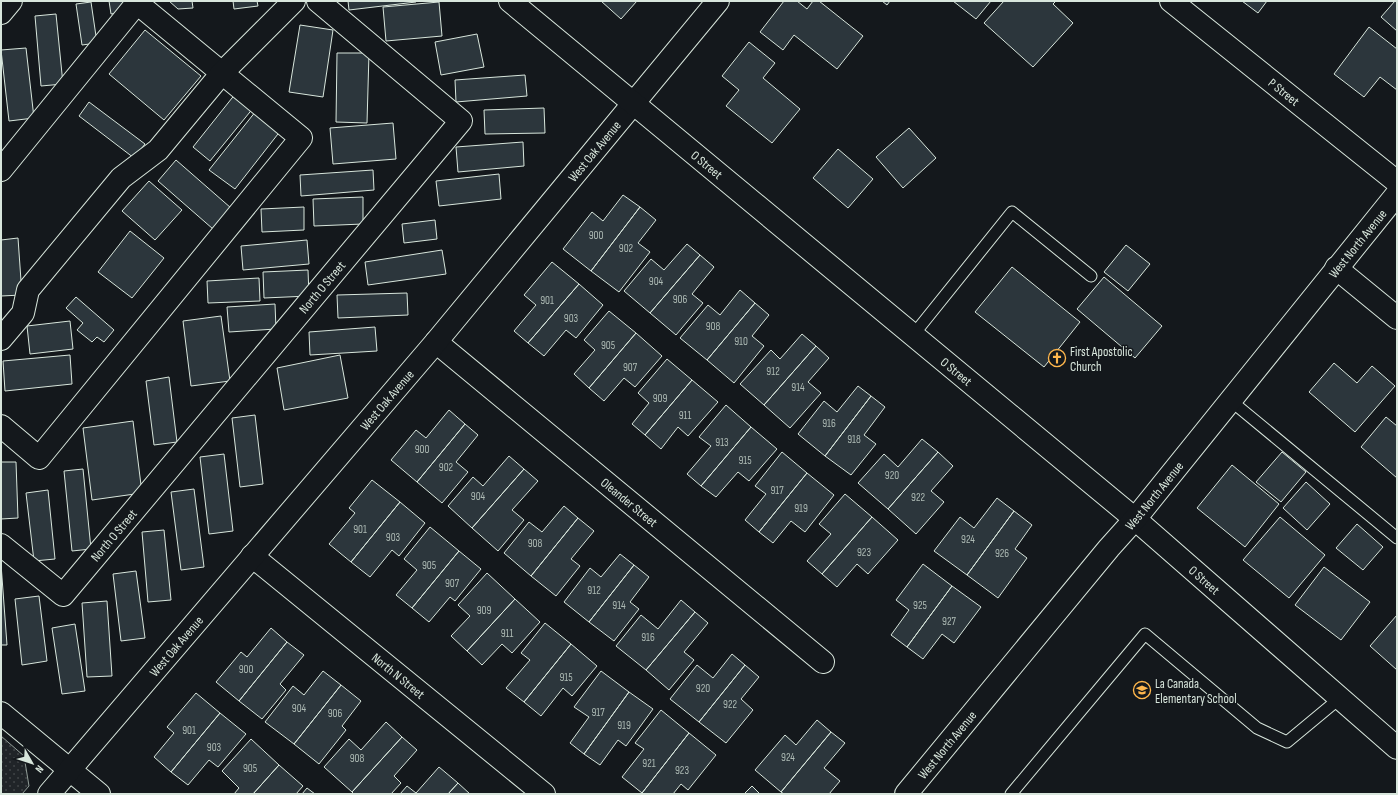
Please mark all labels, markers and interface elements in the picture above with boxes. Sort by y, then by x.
street label: P Street [1265,75,1302,110]
street label: West Oak Avenue [565,118,625,185]
street label: O Street [688,147,725,183]
street label: West North Avenue [1326,206,1390,282]
house number: 900 [589,229,603,242]
house number: 902 [619,242,634,255]
street label: North O Street [296,258,349,317]
house number: 904 [649,275,664,288]
house number: 906 [673,293,687,306]
house number: 901 [540,294,554,307]
house number: 903 [564,312,579,325]
house number: 908 [706,320,720,333]
house number: 910 [734,335,748,348]
house number: 905 [601,339,615,352]
place label: First Apostolic Church [1070,344,1133,375]
church icon: First Apostolic Church [1047,348,1067,368]
street label: O Street [937,354,975,390]
house number: 907 [623,361,638,374]
house number: 912 [766,365,780,378]
street label: West Oak Avenue [357,367,418,434]
house number: 914 [791,381,805,394]
house number: 909 [653,392,667,405]
house number: 911 [679,409,691,422]
house number: 916 [822,417,836,430]
house number: 918 [847,433,861,446]
house number: 913 [715,436,729,449]
house number: 900 [415,443,429,456]
house number: 915 [738,454,752,467]
street label: West North Avenue [1122,459,1187,534]
house number: 902 [439,461,454,474]
house number: 920 [885,469,899,482]
street label: Oleander Street [597,475,660,531]
house number: 917 [770,484,784,497]
house number: 904 [471,490,486,503]
house number: 922 [911,491,925,504]
house number: 919 [794,502,808,515]
street label: North O Street [88,506,141,565]
house number: 901 [353,523,367,536]
house number: 903 [386,531,401,544]
house number: 924 [961,533,975,546]
house number: 908 [528,537,542,550]
house number: 923 [857,546,871,559]
house number: 926 [995,547,1009,560]
house number: 905 [422,559,436,572]
street label: O Street [1185,563,1223,598]
house number: 907 [445,577,460,590]
house number: 912 [587,584,601,597]
house number: 914 [612,599,626,612]
house number: 925 [913,599,927,612]
house number: 909 [477,604,491,617]
street label: West Oak Avenue [146,613,207,680]
house number: 927 [942,615,957,628]
house number: 911 [501,627,513,640]
house number: 916 [641,631,655,644]
street label: North N Street [368,650,428,703]
house number: 900 [239,663,253,676]
house number: 915 [559,671,573,684]
place label: La Canada Elementary School [1155,676,1237,707]
school or university icon: La Canada Elementary School [1132,680,1152,700]
house number: 920 [696,682,710,695]
house number: 922 [723,698,737,711]
house number: 904 [292,702,307,715]
house number: 917 [591,706,605,719]
house number: 906 [328,707,342,720]
street label: West North Avenue [915,708,980,783]
house number: 919 [617,719,631,732]
house number: 901 [182,724,196,737]
house number: 903 [207,741,222,754]
north arrow [12,743,52,783]
house number: 924 [781,751,795,764]
house number: 908 [350,752,364,765]
house number: 921 [642,757,656,770]
house number: 905 [243,762,257,775]
text: N [32,763,46,775]
house number: 923 [675,764,689,777]

